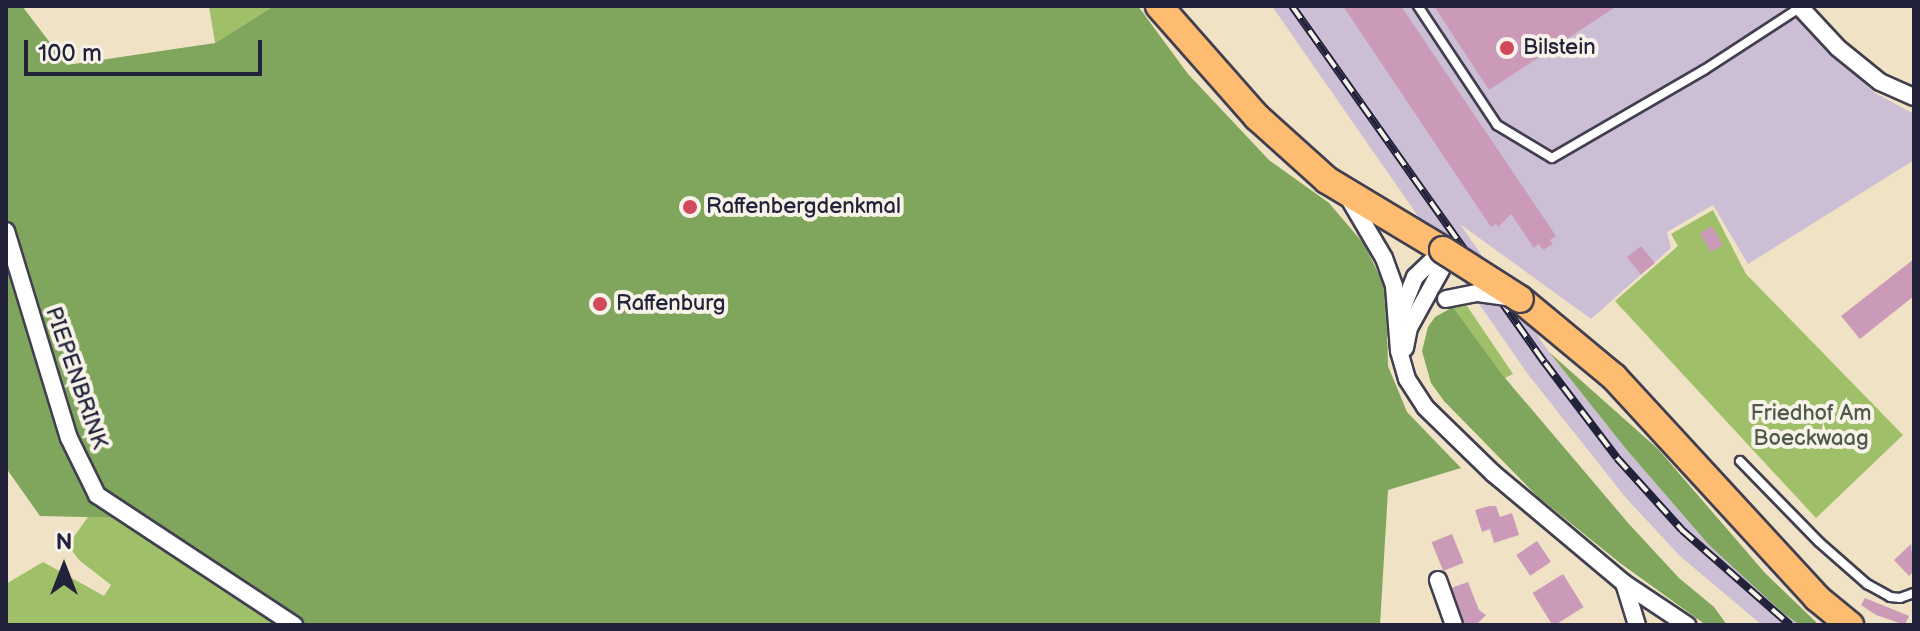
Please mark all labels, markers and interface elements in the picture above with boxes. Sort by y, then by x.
scale bar [28,24,266,74]
place label: Bilstein [1523,35,1596,61]
text: 100 m [38,39,102,68]
marker: Bilstein [1498,39,1516,57]
place label: Raffenbergdenkmal [706,194,901,220]
marker: Raffenbergdenkmal [681,198,699,216]
place label: Raffenburg [616,291,725,317]
marker: Raffenburg [591,295,609,313]
street label: PIEPENBRINK [39,304,113,452]
park label: Friedhof Am Boeckwaag [1751,400,1871,452]
north arrow [24,527,104,607]
text: N [56,529,72,556]

